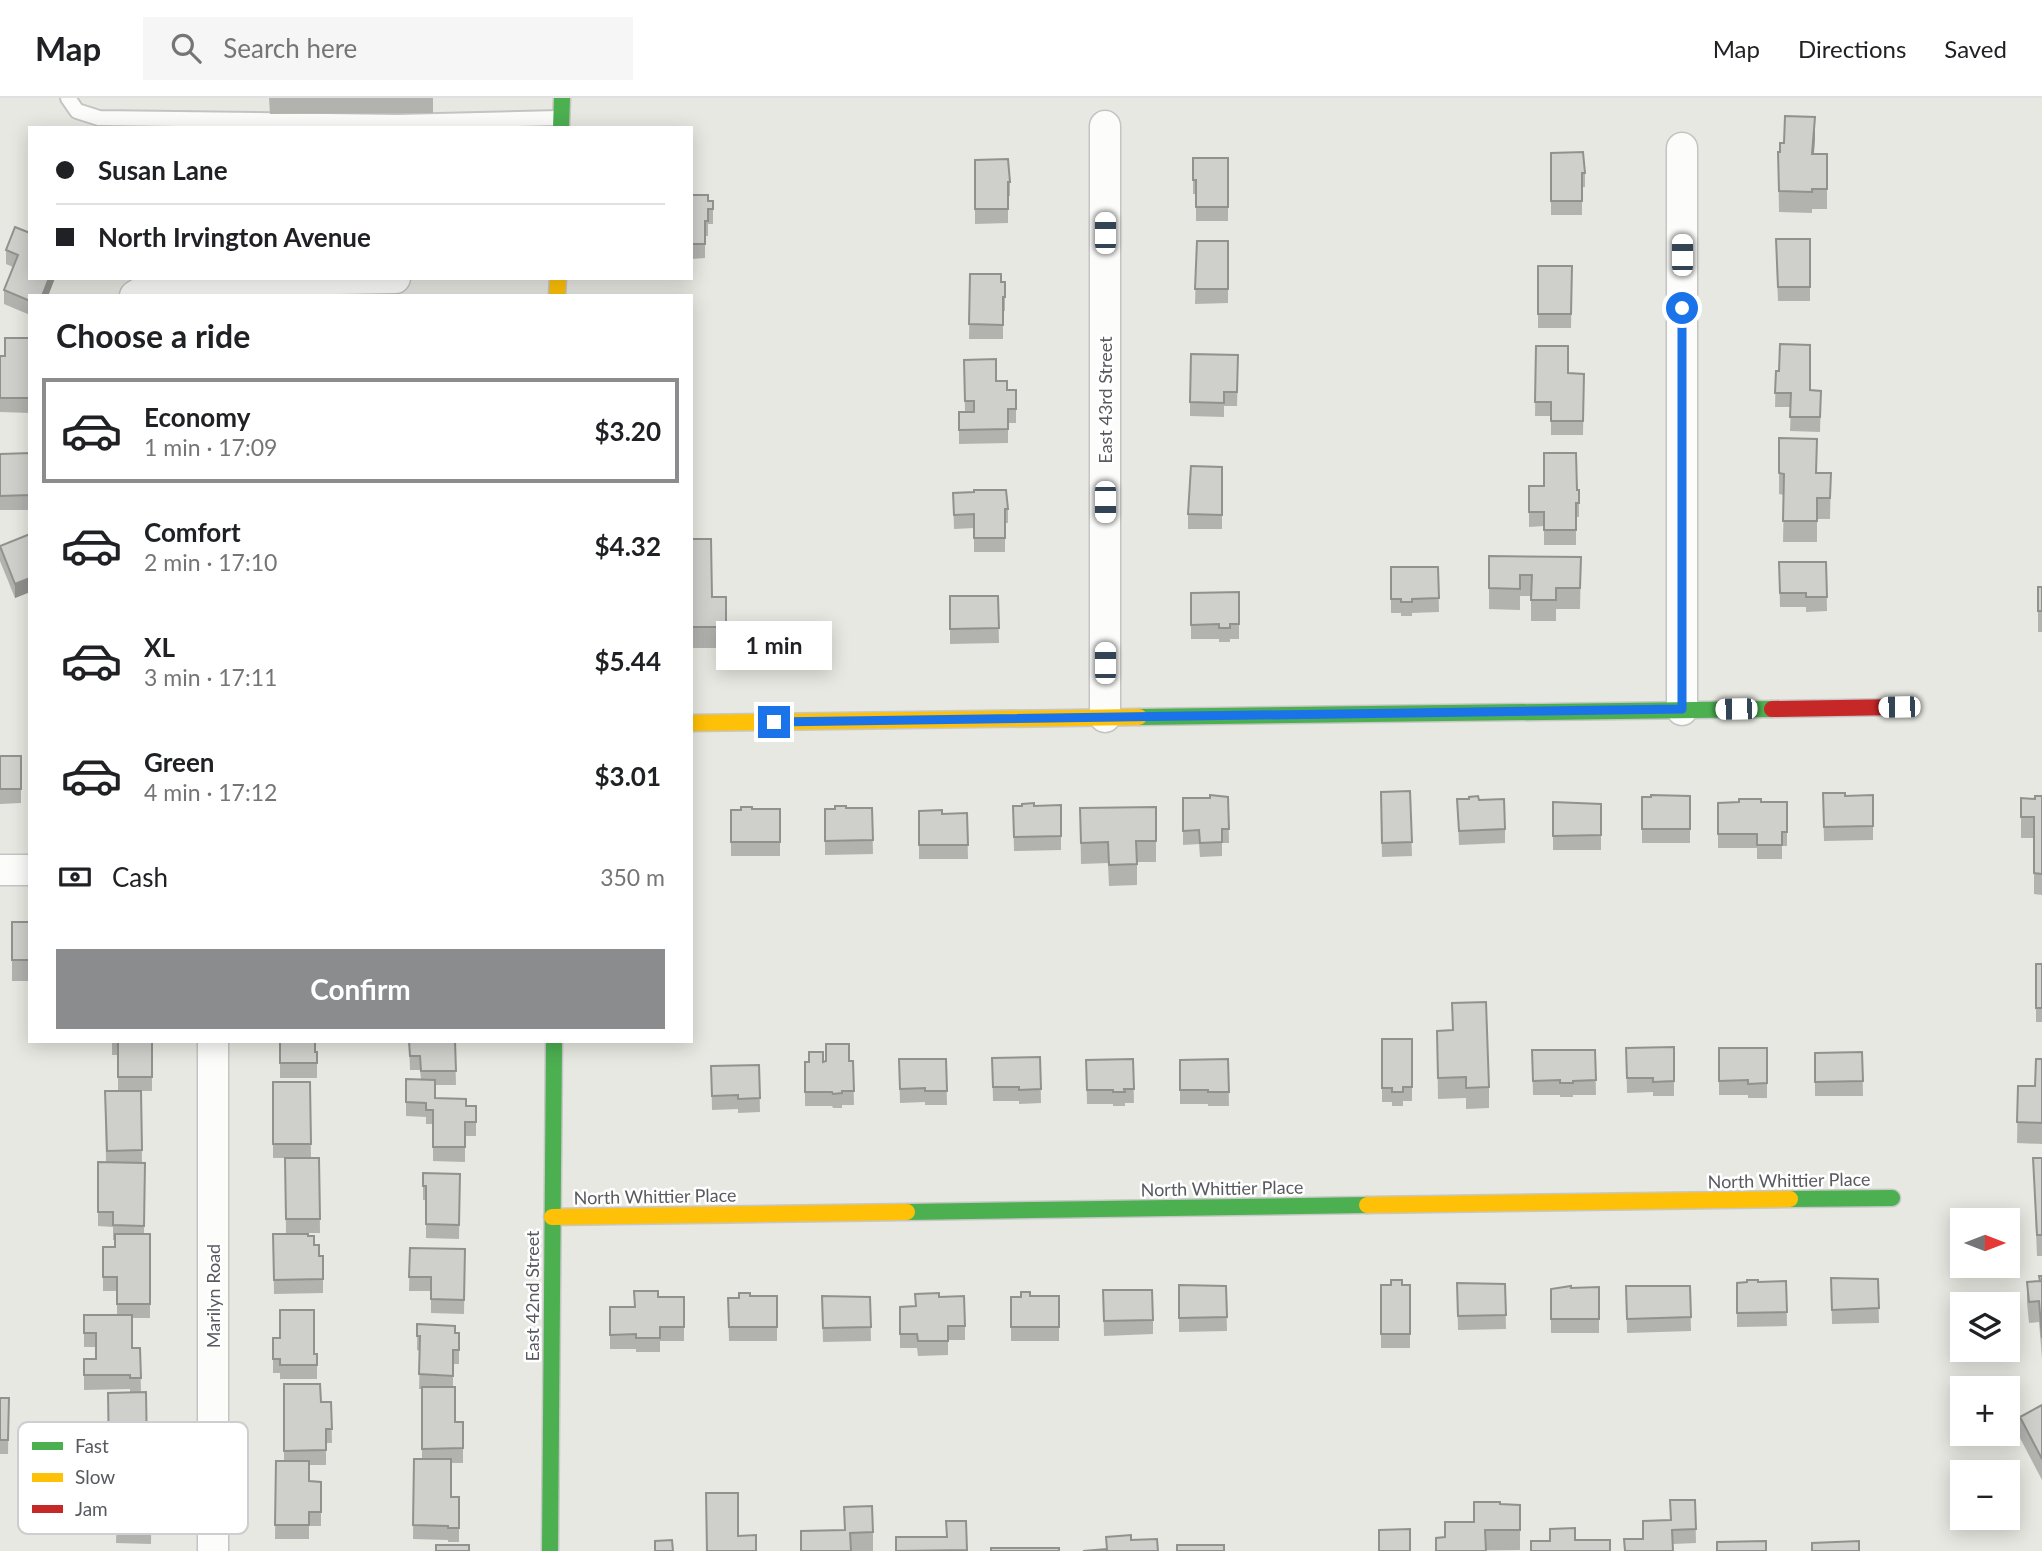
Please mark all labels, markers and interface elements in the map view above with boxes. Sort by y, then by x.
search box [143,17,633,80]
text: Map [35,28,101,68]
icon: search [167,29,205,67]
text: Search here [223,32,357,64]
text: Map [1713,34,1760,63]
text: Directions [1798,34,1906,63]
text: Saved [1944,34,2007,63]
text: Susan Lane [98,154,228,186]
car [1095,212,1116,254]
text: North Irvington Avenue [98,221,371,253]
car [1672,234,1693,276]
route start [1666,292,1698,324]
text: Choose a ride [56,316,250,355]
street label: East 43rd Street [1094,336,1116,464]
icon: car [60,399,123,462]
text: Economy [144,401,250,433]
text: $3.20 [595,415,661,447]
text: 1 min · 17:09 [144,433,277,461]
car [1095,481,1116,523]
icon: car [60,514,123,577]
text: Comfort [144,516,241,548]
text: $4.32 [595,530,661,562]
text: 2 min · 17:10 [144,548,277,576]
callout: 1 min [716,620,832,670]
icon: car [60,629,123,692]
text: XL [144,631,175,663]
text: 1 min [745,631,803,659]
car [1095,642,1116,684]
text: $5.44 [595,645,661,677]
text: 3 min · 17:11 [144,663,277,691]
car [1878,696,1921,718]
car [1715,698,1758,720]
route end [758,706,790,738]
icon: car [60,744,123,807]
text: Green [144,746,214,778]
text: $3.01 [595,760,661,792]
text: 4 min · 17:12 [144,778,277,806]
icon: cash [56,858,94,896]
text: Cash [112,861,168,893]
text: 350 m [600,863,665,891]
button: Confirm [56,949,665,1029]
street label: North Whittier Place [1707,1168,1871,1192]
street label: North Whittier Place [1140,1176,1304,1200]
street label: North Whittier Place [573,1184,737,1208]
north arrow [1950,1208,2020,1278]
map controls [1950,1208,2020,1530]
street label: East 42nd Street [521,1230,543,1362]
street label: Marilyn Road [202,1244,224,1348]
button: layers [1950,1292,2020,1362]
button: + [1950,1376,2020,1446]
legend [18,1422,248,1534]
text: Fast [75,1434,109,1457]
button: − [1950,1460,2020,1530]
text: Slow [75,1465,115,1488]
text: Jam [75,1497,108,1520]

